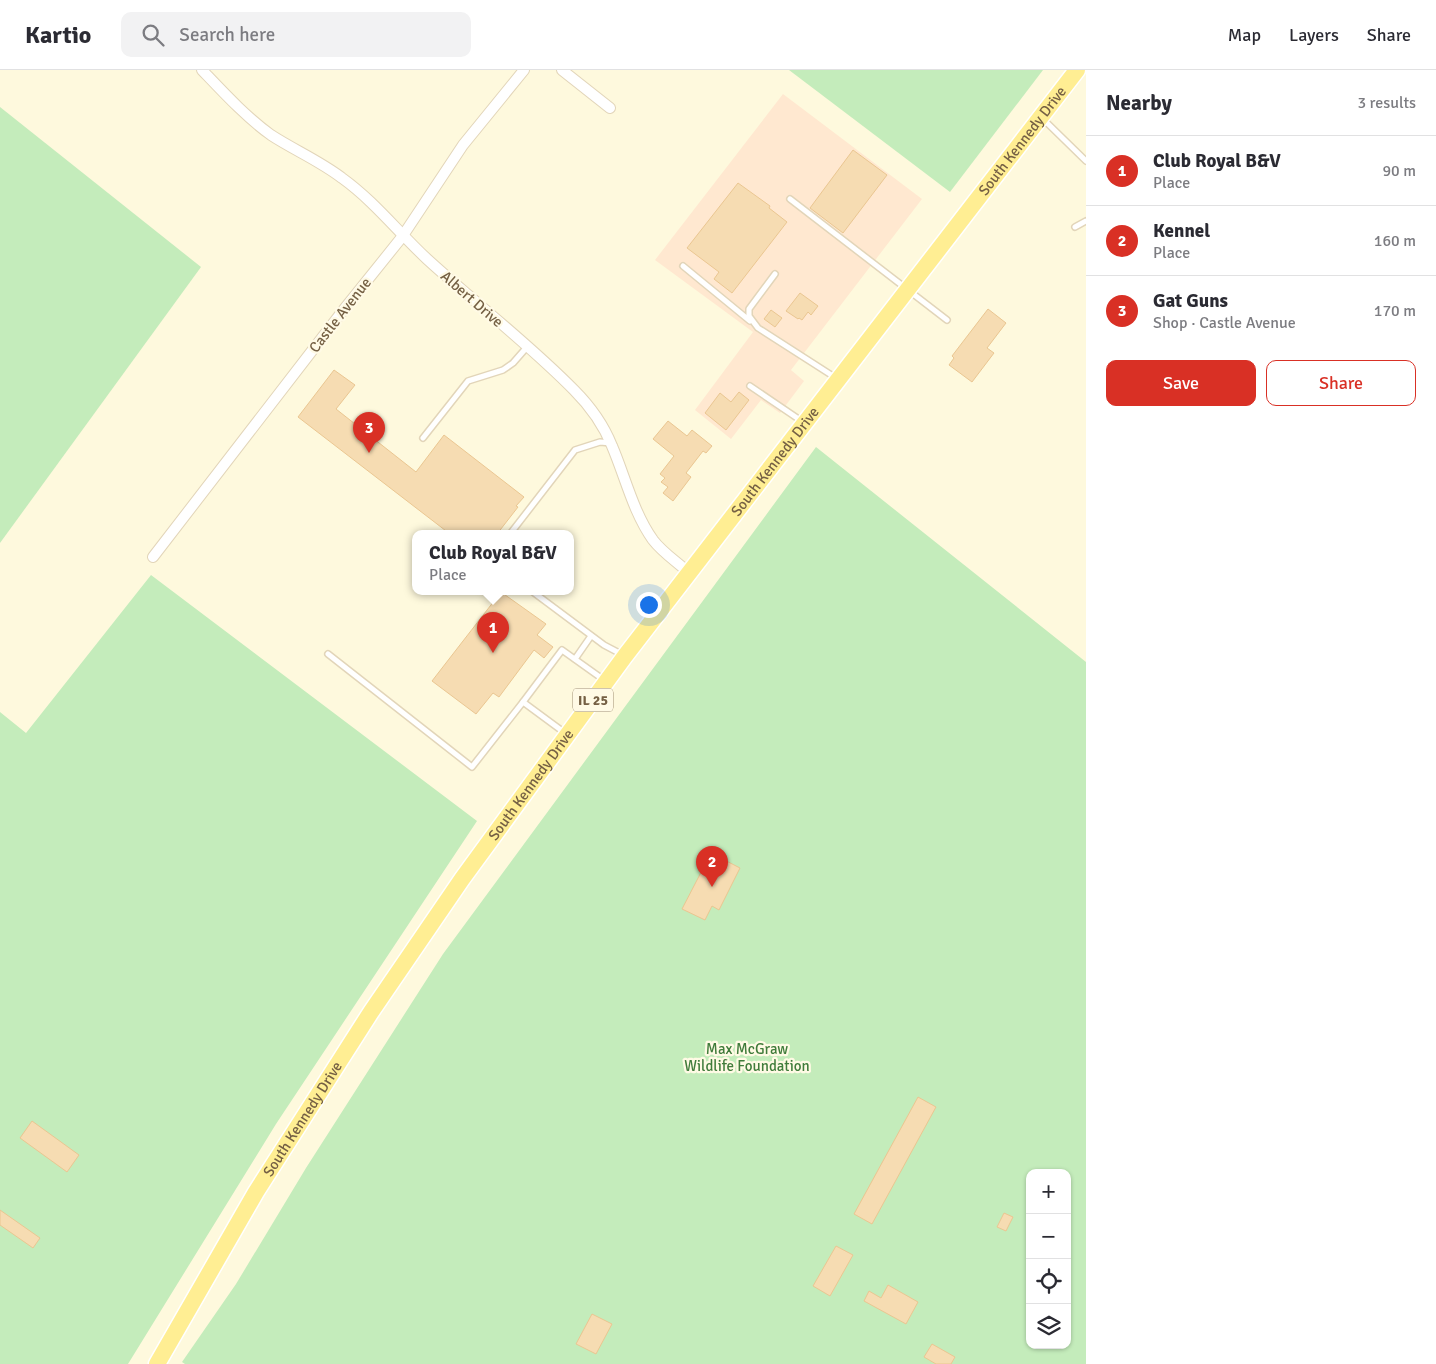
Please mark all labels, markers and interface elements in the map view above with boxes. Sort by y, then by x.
search box [121,12,471,57]
text: Kartio [25,20,91,50]
icon: search [139,21,167,49]
text: Search here [179,23,275,47]
text: Map [1228,24,1261,46]
text: Layers [1289,24,1339,46]
text: Share [1367,24,1411,46]
street label: South Kennedy Drive [975,83,1070,199]
text: Nearby [1106,90,1172,116]
text: 3 results [1357,93,1416,113]
text: Club Royal B&V [1153,149,1281,173]
text: 1 [1118,161,1126,181]
text: 90 m [1382,161,1416,181]
text: Place [1153,173,1190,193]
text: Kennel [1153,219,1210,243]
text: 2 [1118,231,1126,251]
text: 160 m [1374,231,1416,251]
text: Place [1153,243,1190,263]
street label: Albert Drive [437,267,507,331]
street label: Castle Avenue [305,274,375,356]
text: Gat Guns [1153,289,1228,313]
text: 3 [1118,301,1126,321]
text: 170 m [1374,301,1416,321]
text: Shop · Castle Avenue [1153,313,1296,333]
button: Save [1106,360,1256,406]
button: Share [1266,360,1416,406]
street label: South Kennedy Drive [727,403,823,520]
pin: 3 [353,412,385,453]
popup [412,530,574,595]
text: Club Royal B&V [429,541,557,565]
text: Place [429,565,466,585]
your location [636,592,662,618]
pin: 1 [477,612,509,653]
road number: IL 25 [573,688,613,712]
street label: South Kennedy Drive [484,726,577,844]
pin: 2 [696,846,728,887]
park label: Max McGraw Wildlife Foundation [684,1040,810,1075]
street label: South Kennedy Drive [259,1058,346,1180]
map controls [1026,1169,1071,1349]
button: + [1026,1169,1071,1214]
button: − [1026,1214,1071,1259]
button: locate [1026,1259,1071,1304]
button: layers [1026,1304,1071,1349]

